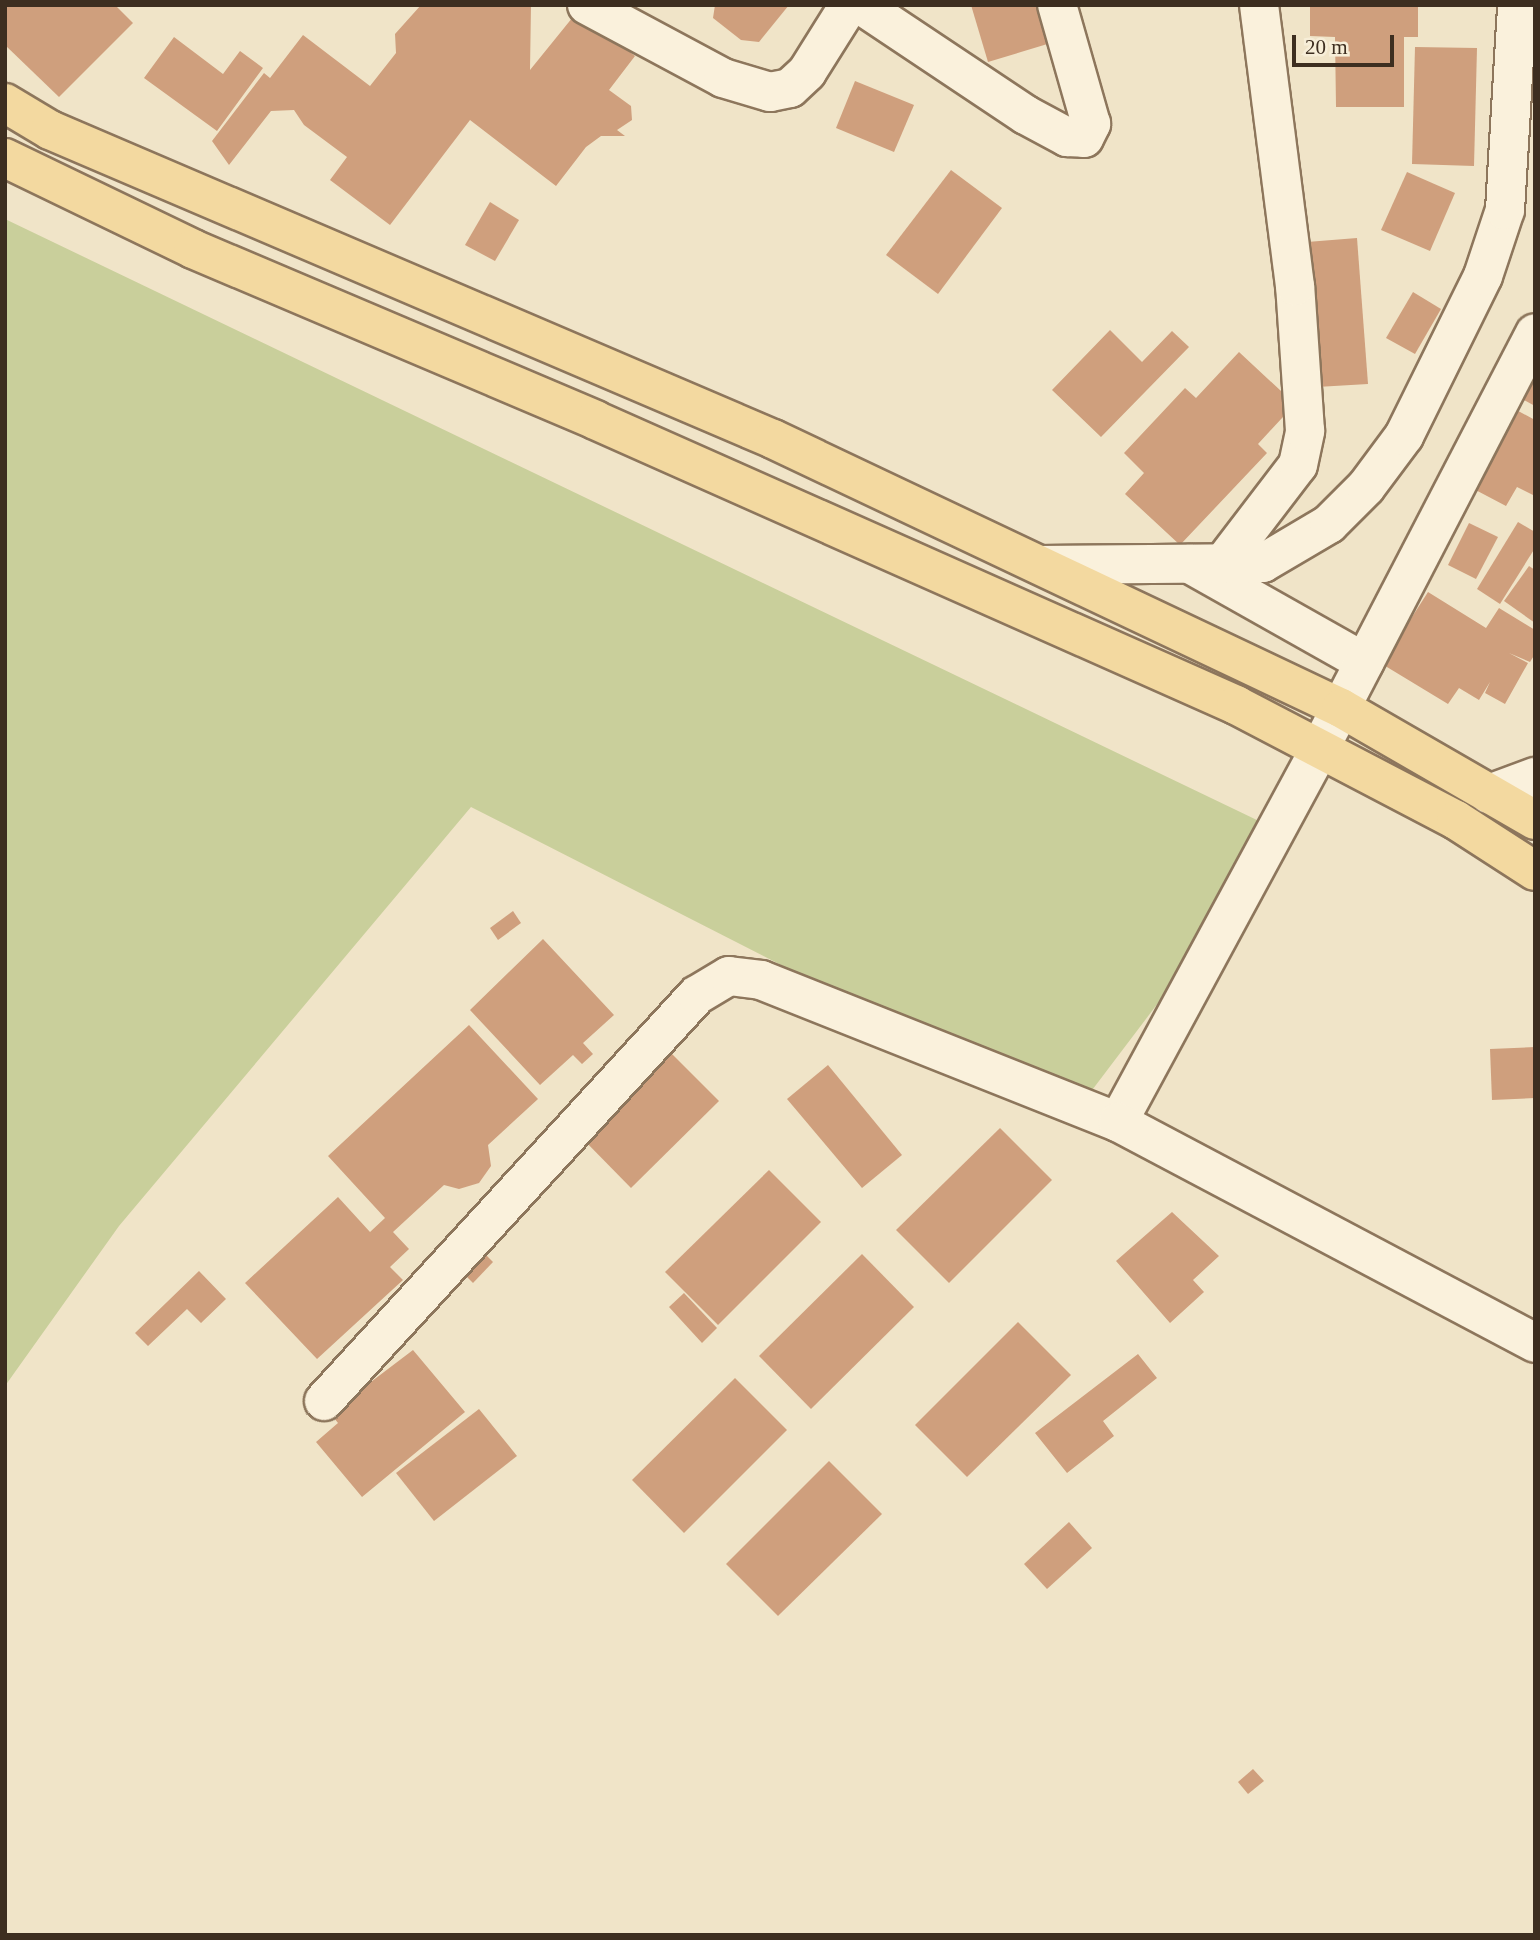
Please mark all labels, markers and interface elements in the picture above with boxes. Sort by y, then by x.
scale bar [1295,21,1396,65]
text: 20 m [1305,35,1348,59]

